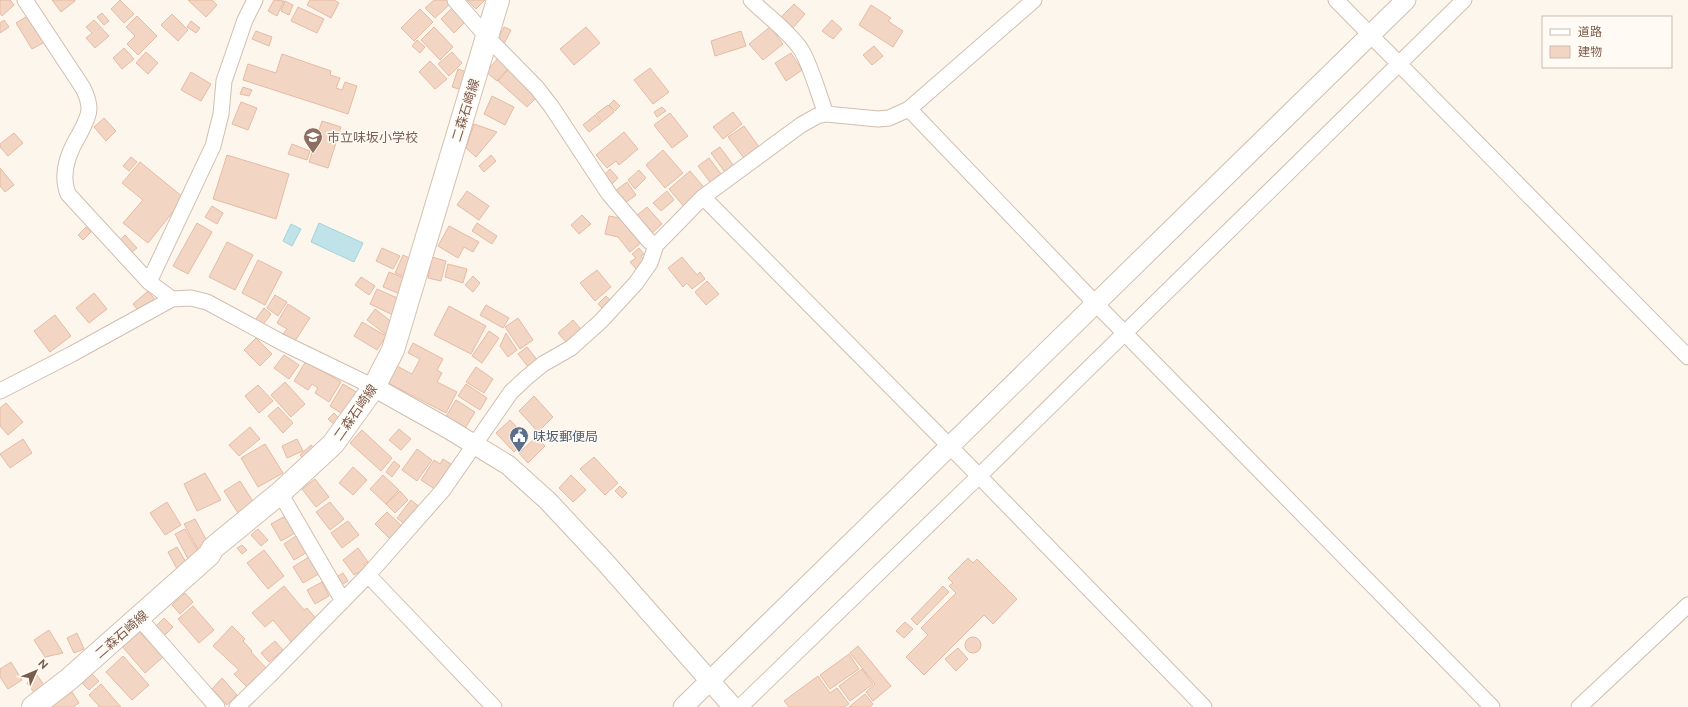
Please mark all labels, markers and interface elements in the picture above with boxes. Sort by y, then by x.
legend [1542,16,1672,68]
text: 道路 [1578,25,1602,39]
text: 建物 [1578,45,1602,59]
street label: 二森石崎線 [449,77,482,143]
school or university icon: 市立味坂小学校 [302,126,324,154]
place label: 市立味坂小学校 [327,130,418,145]
street label: 二森石崎線 [331,381,380,443]
public building icon: 味坂郵便局 [508,425,530,453]
place label: 味坂郵便局 [533,429,598,444]
street label: 二森石崎線 [92,607,151,661]
north arrow [16,651,56,691]
text: N [35,657,50,672]

